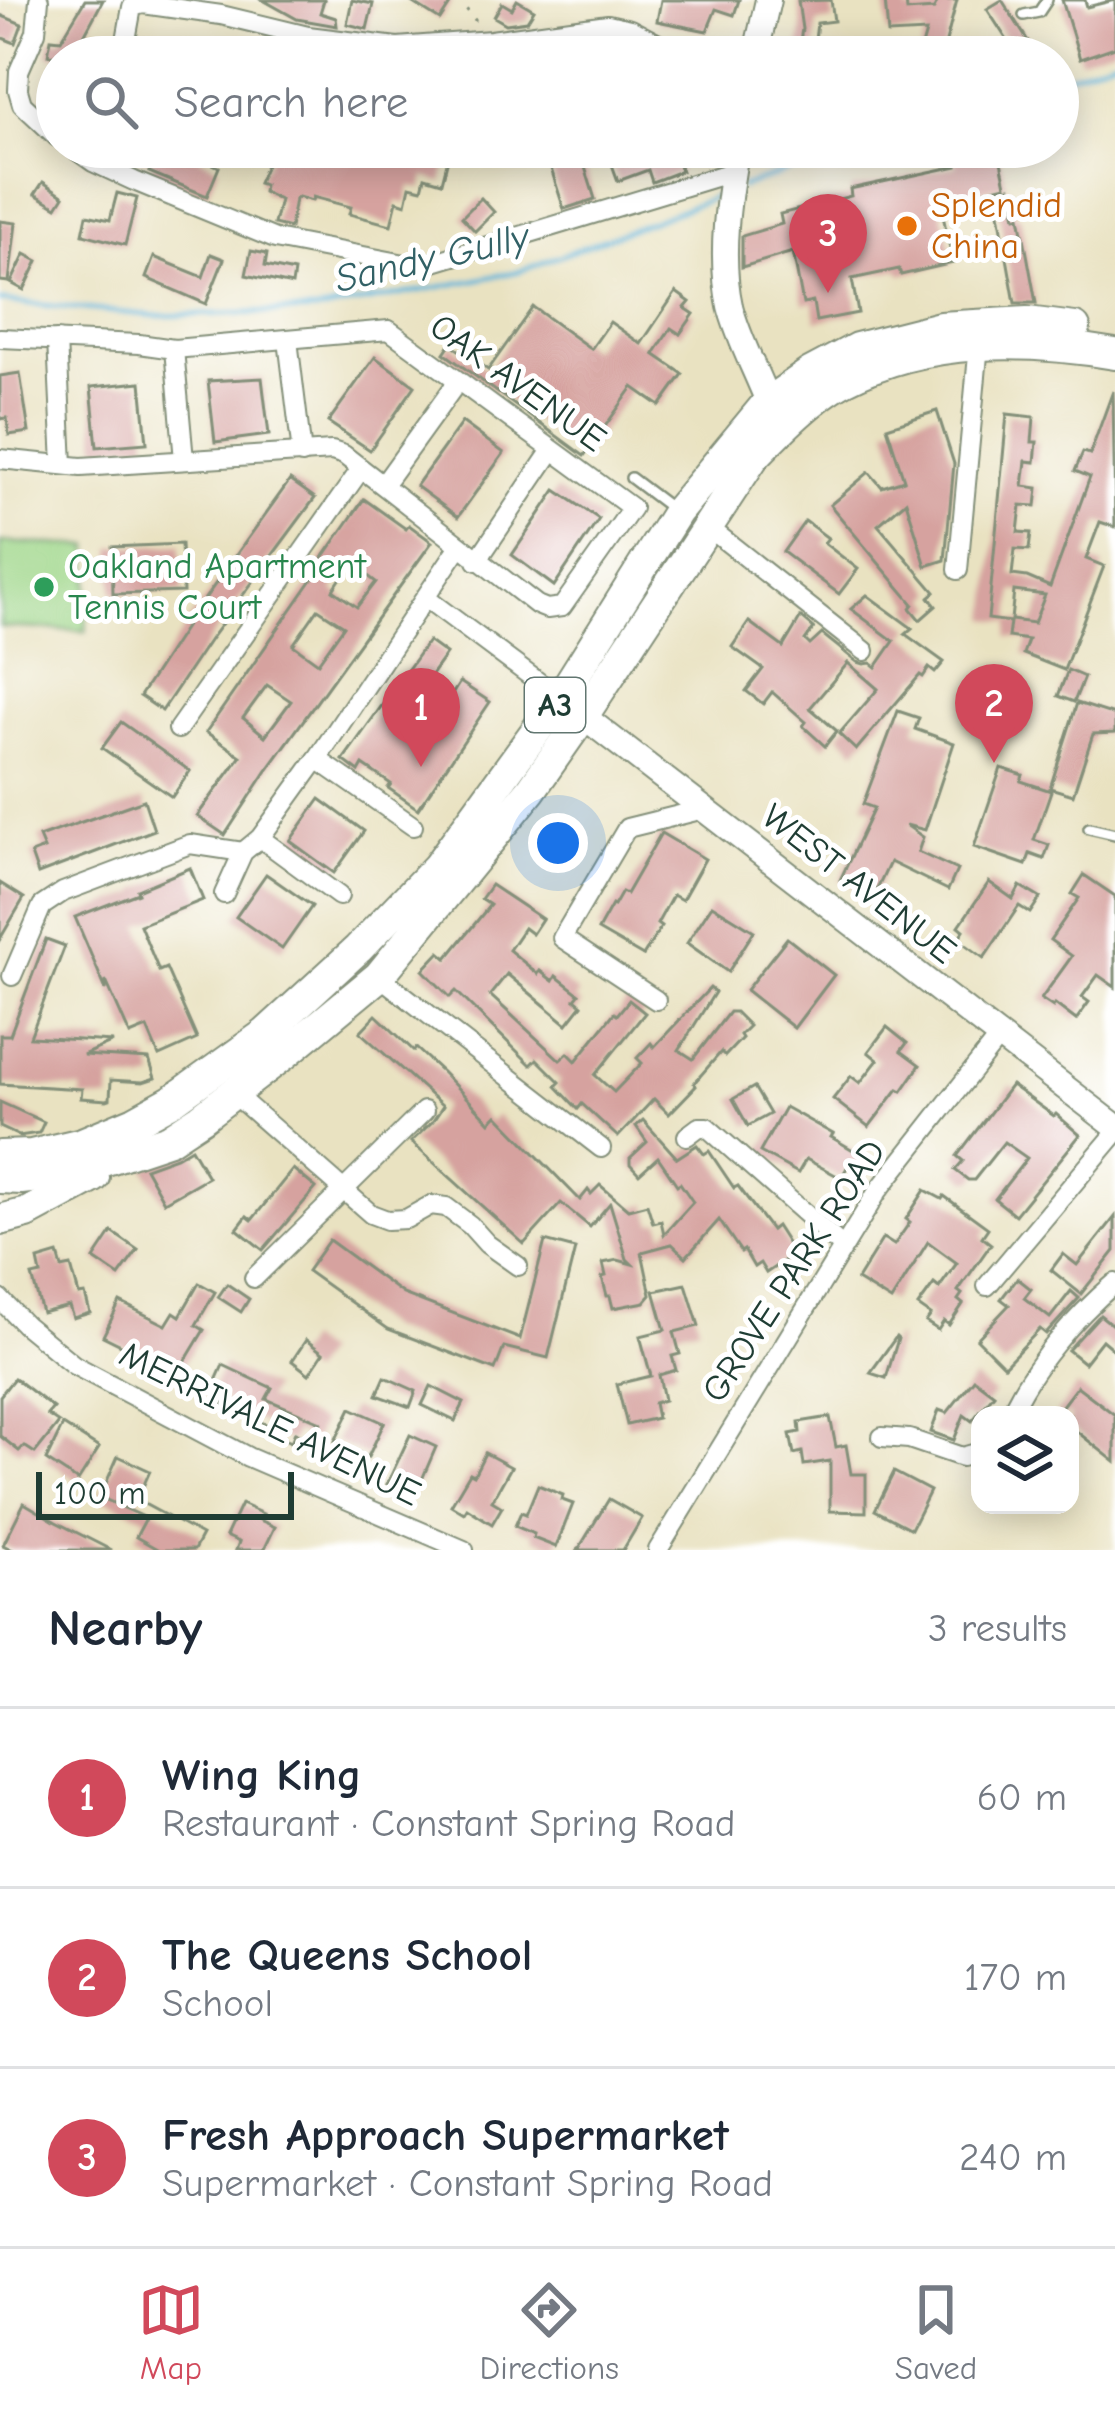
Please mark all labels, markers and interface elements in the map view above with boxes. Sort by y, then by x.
search box [36,36,1079,168]
icon: search [78,69,144,135]
text: Search here [174,76,408,128]
place label: Splendid China [931,185,1062,267]
pin: 3 [789,194,867,293]
water label: Sandy Gully [331,213,536,302]
marker: Splendid China [894,213,920,239]
street label: OAK AVENUE [422,306,614,460]
place label: Oakland Apartment Tennis Court [68,546,368,628]
marker: Oakland Apartment Tennis Court [31,574,57,600]
pin: 2 [955,664,1033,763]
pin: 1 [382,668,460,767]
road number: A3 [525,678,585,732]
street label: WEST AVENUE [754,796,964,972]
your location [528,813,588,873]
street label: GROVE PARK ROAD [694,1132,894,1410]
street label: MERRIVALE AVENUE [113,1333,427,1515]
map controls [971,1406,1079,1514]
button: layers [971,1406,1079,1514]
scale bar [36,1466,294,1519]
text: 100 m [54,1474,146,1512]
text: Nearby [48,1599,202,1658]
text: 3 results [928,1606,1067,1651]
text: Wing King [162,1749,362,1801]
text: 1 [79,1775,95,1820]
text: 60 m [977,1775,1067,1820]
text: Restaurant · Constant Spring Road [162,1801,735,1846]
text: The Queens School [162,1929,532,1981]
text: 2 [77,1955,97,2000]
text: 170 m [964,1955,1067,2000]
text: School [162,1981,273,2026]
text: Fresh Approach Supermarket [162,2109,729,2161]
text: 3 [77,2135,97,2180]
text: 240 m [959,2135,1067,2180]
text: Supermarket · Constant Spring Road [162,2161,773,2206]
tab: Map [138,2277,204,2387]
tab: Directions [480,2277,619,2387]
tab: Saved [895,2277,977,2387]

